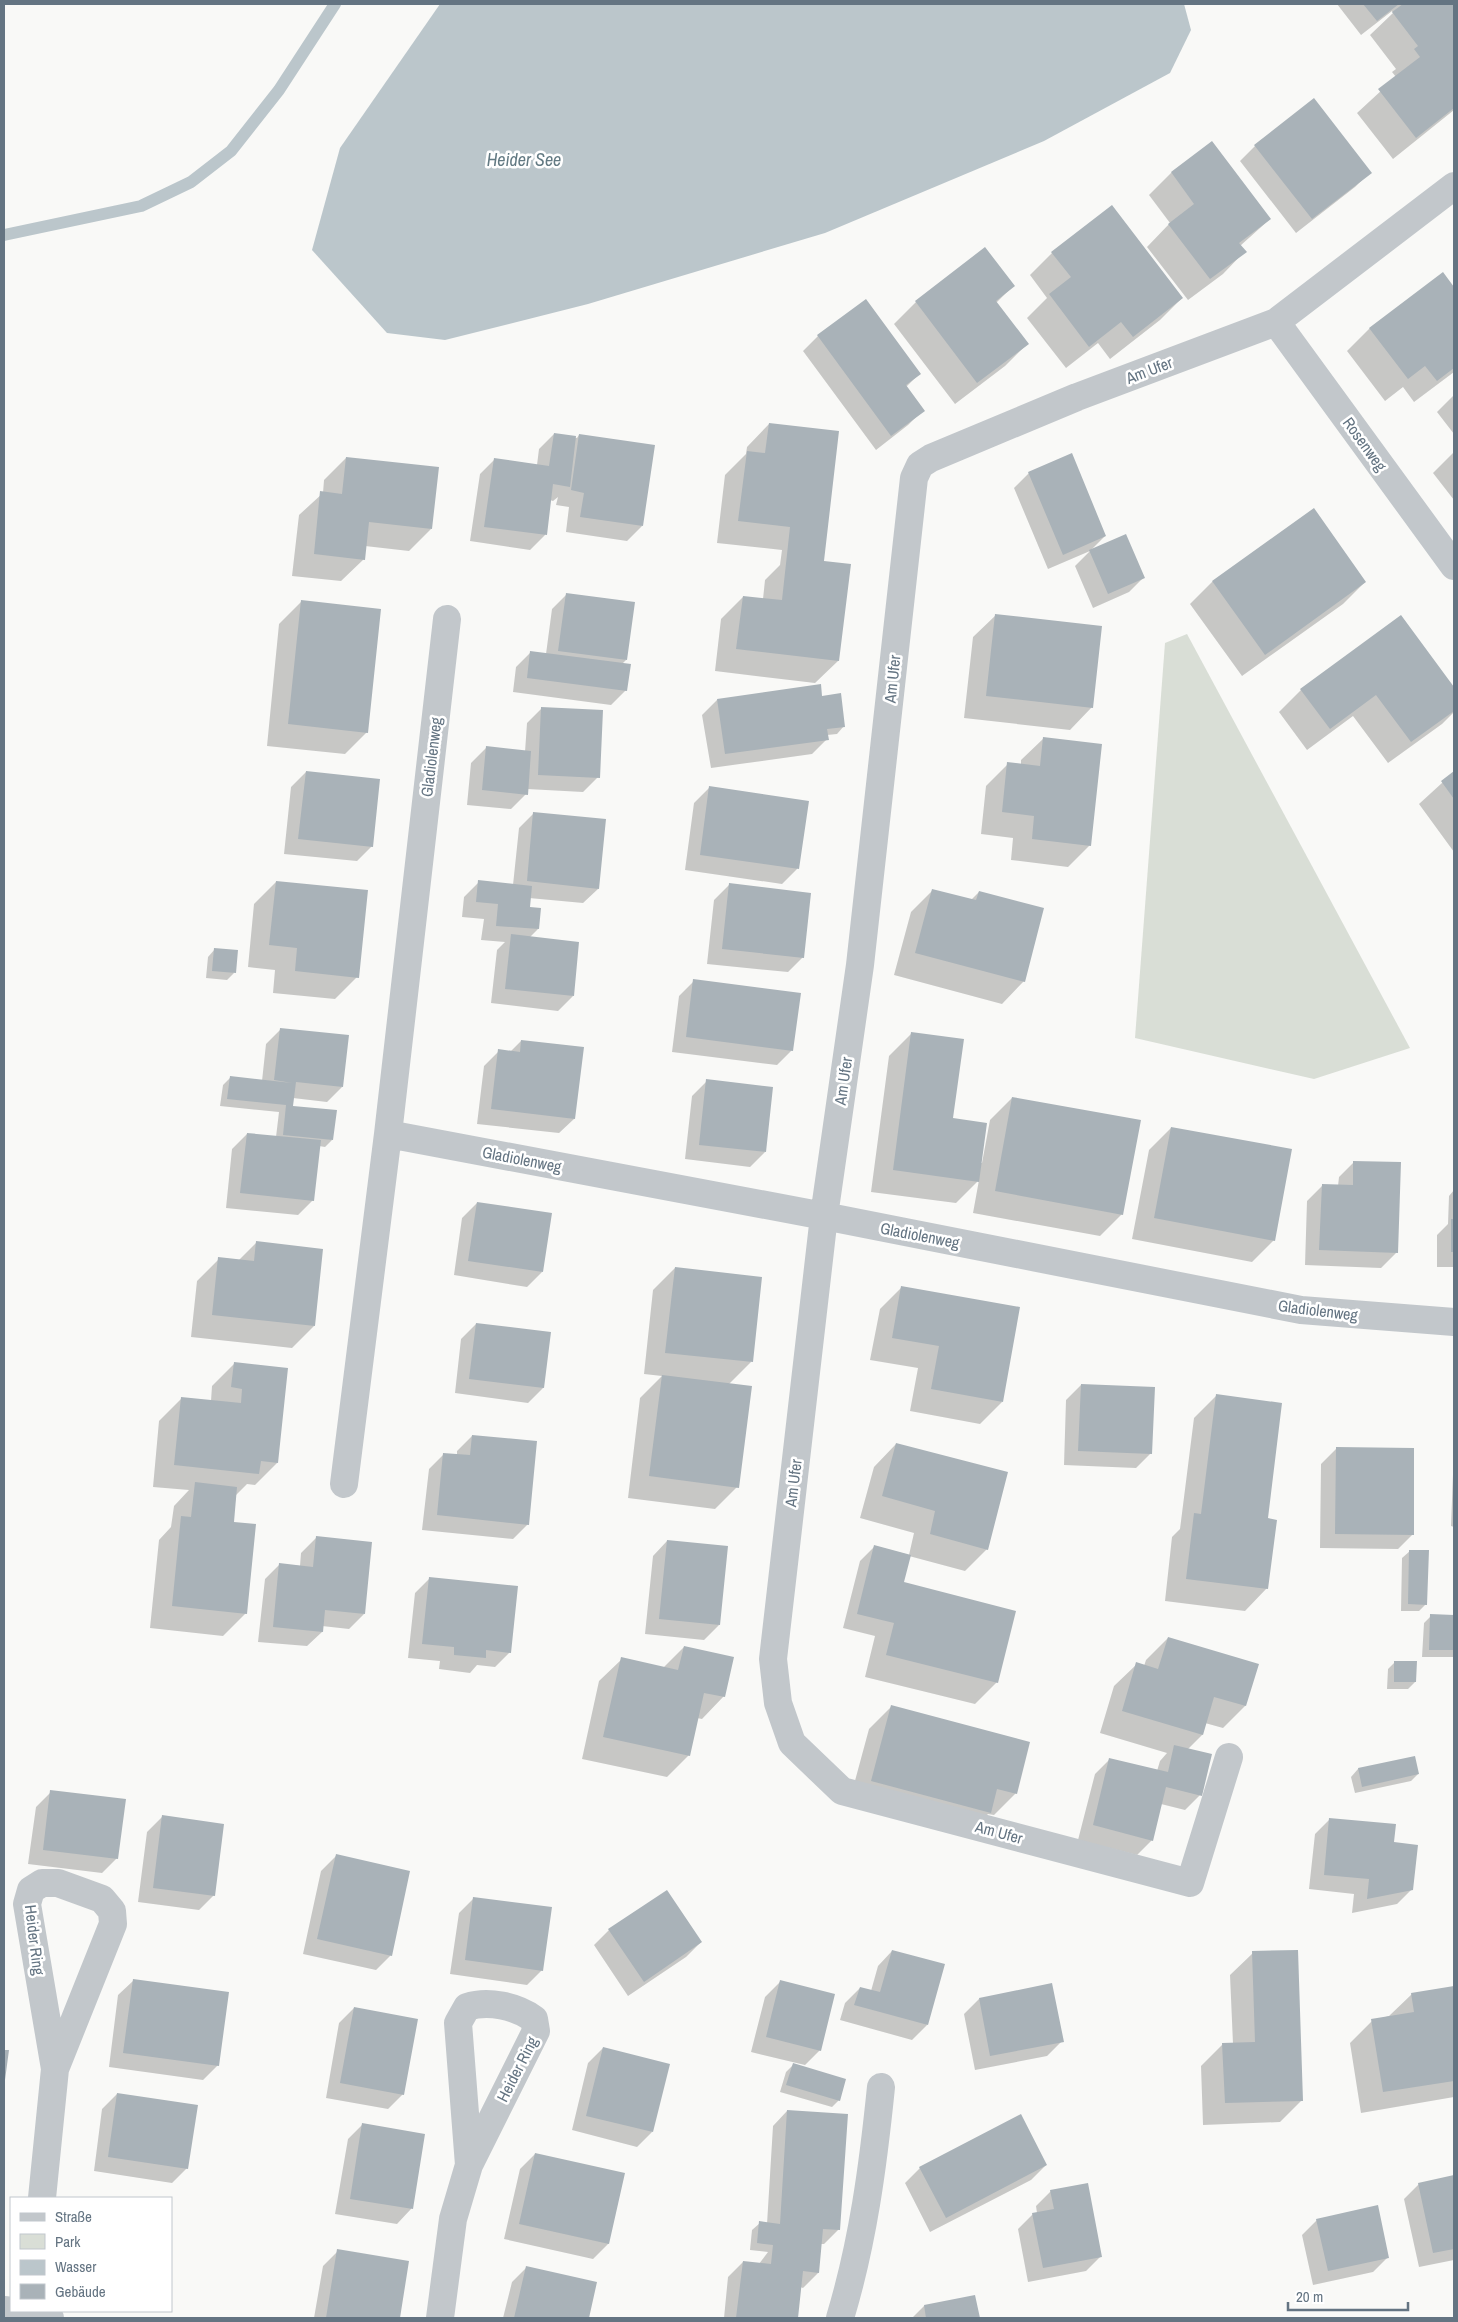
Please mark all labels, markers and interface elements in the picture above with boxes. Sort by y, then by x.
water label: Heider See [487,147,561,172]
street label: Am Ufer [1122,351,1176,389]
street label: Rosenweg [1338,412,1393,476]
street label: Am Ufer [878,653,906,705]
street label: Gladiolenweg [415,715,447,798]
street label: Am Ufer [829,1055,857,1107]
street label: Gladiolenweg [481,1141,564,1178]
street label: Gladiolenweg [879,1217,962,1254]
street label: Gladiolenweg [1277,1294,1360,1326]
street label: Am Ufer [779,1457,807,1509]
street label: Am Ufer [972,1815,1026,1849]
street label: Heider Ring [20,1904,50,1977]
street label: Heider Ring [491,2032,543,2106]
legend [10,2197,172,2312]
text: Straße [55,2206,92,2227]
text: Park [55,2231,81,2252]
text: Wasser [55,2256,96,2277]
scale bar [1288,2280,1408,2312]
text: Gebäude [55,2281,106,2302]
text: 20 m [1296,2286,1323,2307]

